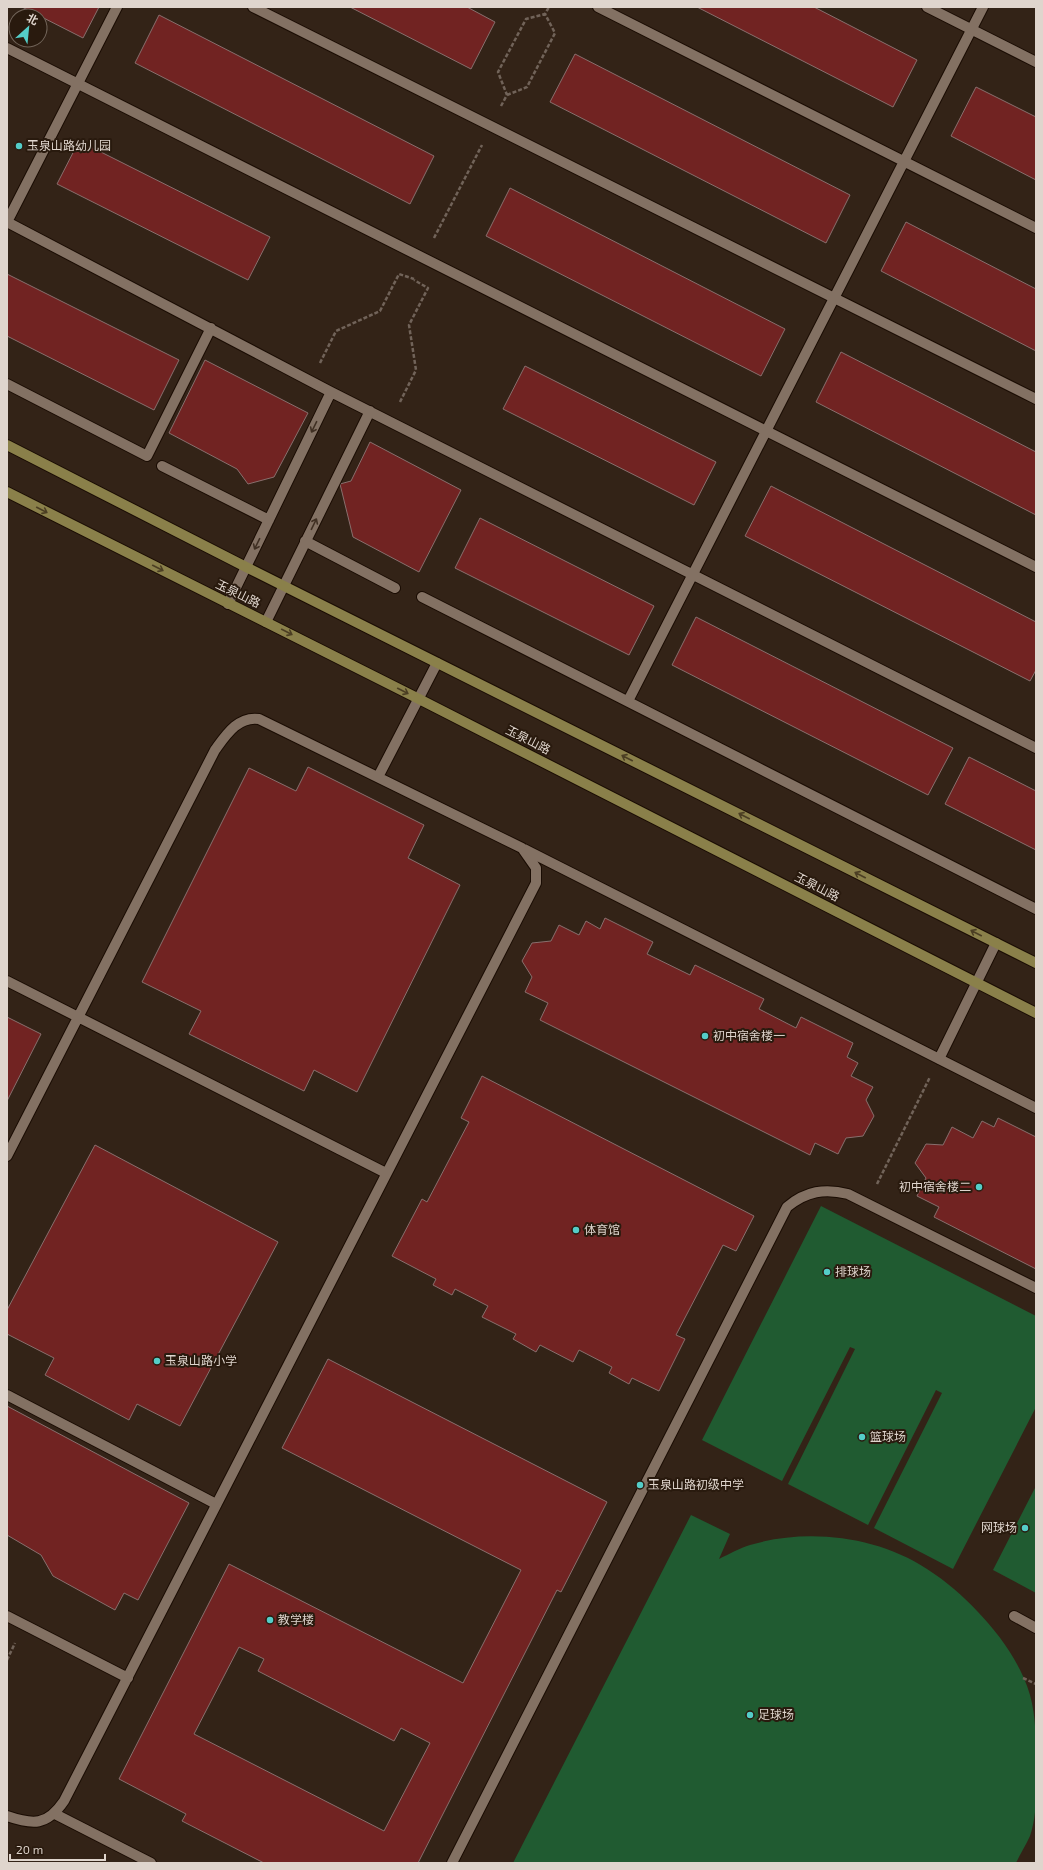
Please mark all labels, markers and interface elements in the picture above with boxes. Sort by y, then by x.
north arrow [8,8,48,48]
text: 北 [25,10,41,27]
place label: 玉泉山路幼儿园 [27,138,111,152]
marker: 玉泉山路幼儿园 [14,141,24,151]
one-way arrow [310,421,317,433]
one-way arrow [36,507,48,514]
one-way arrow [311,518,318,530]
one-way arrow [253,538,260,550]
one-way arrow [152,565,164,572]
street label: 玉泉山路 [214,576,263,610]
one-way arrow [281,629,293,636]
one-way arrow [397,688,409,695]
street label: 玉泉山路 [504,722,553,756]
one-way arrow [622,754,634,761]
one-way arrow [738,812,750,820]
street label: 玉泉山路 [793,869,842,903]
one-way arrow [854,870,866,878]
one-way arrow [970,929,982,936]
place label: 初中宿舍楼一 [713,1028,785,1042]
marker: 初中宿舍楼一 [700,1031,710,1041]
place label: 初中宿舍楼二 [899,1179,971,1193]
marker: 初中宿舍楼二 [974,1182,984,1192]
place label: 体育馆 [584,1222,620,1236]
marker: 体育馆 [571,1225,581,1235]
place label: 排球场 [835,1264,871,1278]
marker: 排球场 [822,1267,832,1277]
place label: 玉泉山路小学 [165,1353,237,1367]
marker: 玉泉山路小学 [152,1356,162,1366]
place label: 篮球场 [870,1429,906,1443]
marker: 篮球场 [857,1432,867,1442]
place label: 玉泉山路初级中学 [648,1477,744,1491]
marker: 玉泉山路初级中学 [635,1480,645,1490]
place label: 网球场 [981,1520,1017,1534]
marker: 网球场 [1020,1523,1030,1533]
place label: 教学楼 [278,1612,314,1626]
marker: 教学楼 [265,1615,275,1625]
place label: 足球场 [758,1707,794,1721]
marker: 足球场 [745,1710,755,1720]
scale bar [10,1836,105,1862]
text: 20 m [16,1842,43,1856]

